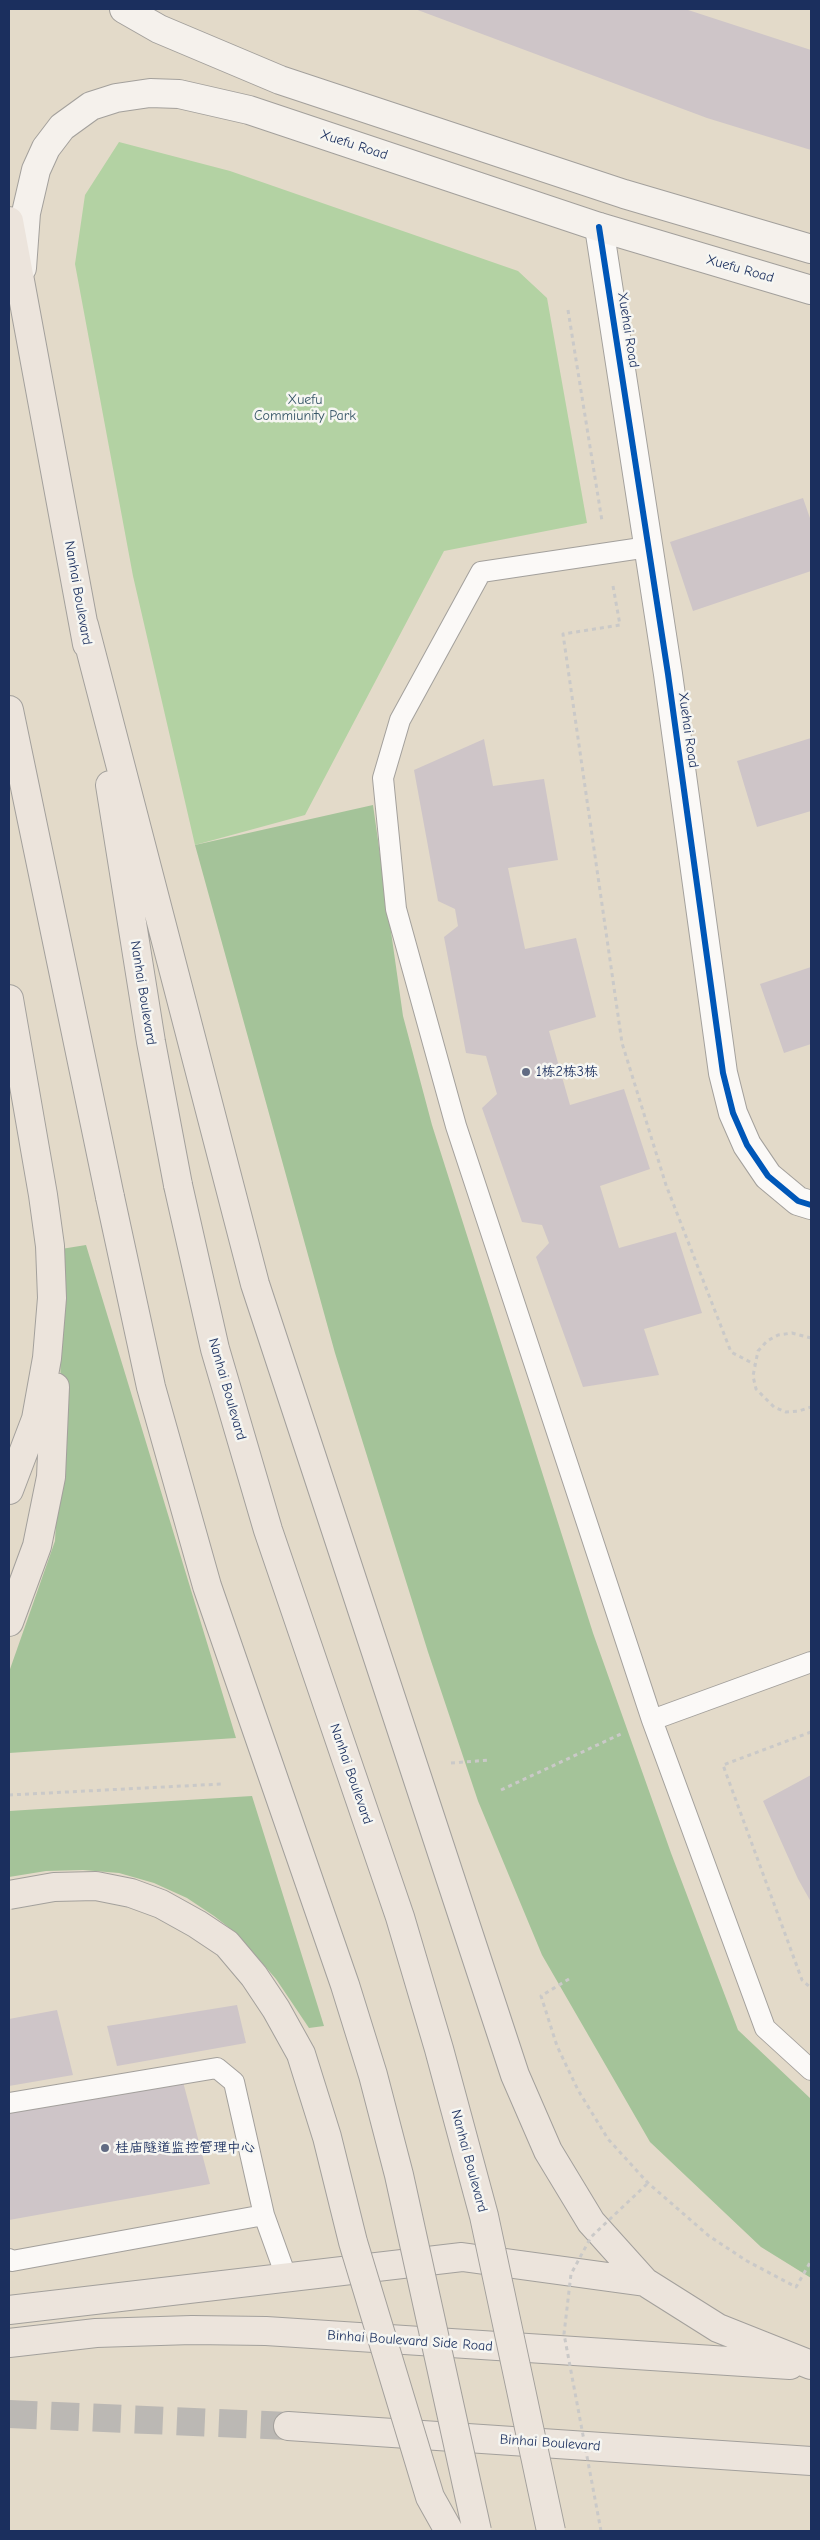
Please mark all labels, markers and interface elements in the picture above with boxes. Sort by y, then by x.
street label: Xuefu Road [318,126,390,164]
street label: Xuefu Road [704,251,776,287]
street label: Xuehai Road [614,291,642,369]
park label: Xuefu Commiunity Park [254,392,356,424]
street label: Nanhai Boulevard [61,540,95,646]
street label: Xuehai Road [674,691,702,769]
street label: Nanhai Boulevard [126,940,160,1046]
place label: 1栋2栋3栋 [536,1064,598,1080]
marker: 1栋2栋3栋 [520,1066,532,1078]
street label: Nanhai Boulevard [204,1336,250,1442]
street label: Nanhai Boulevard [326,1721,376,1827]
street label: Nanhai Boulevard [447,2108,491,2214]
place label: 桂庙隧道监控管理中心 [115,2140,255,2156]
marker: 桂庙隧道监控管理中心 [99,2142,111,2154]
street label: Binhai Boulevard Side Road [327,2327,493,2355]
street label: Binhai Boulevard [499,2431,601,2455]

